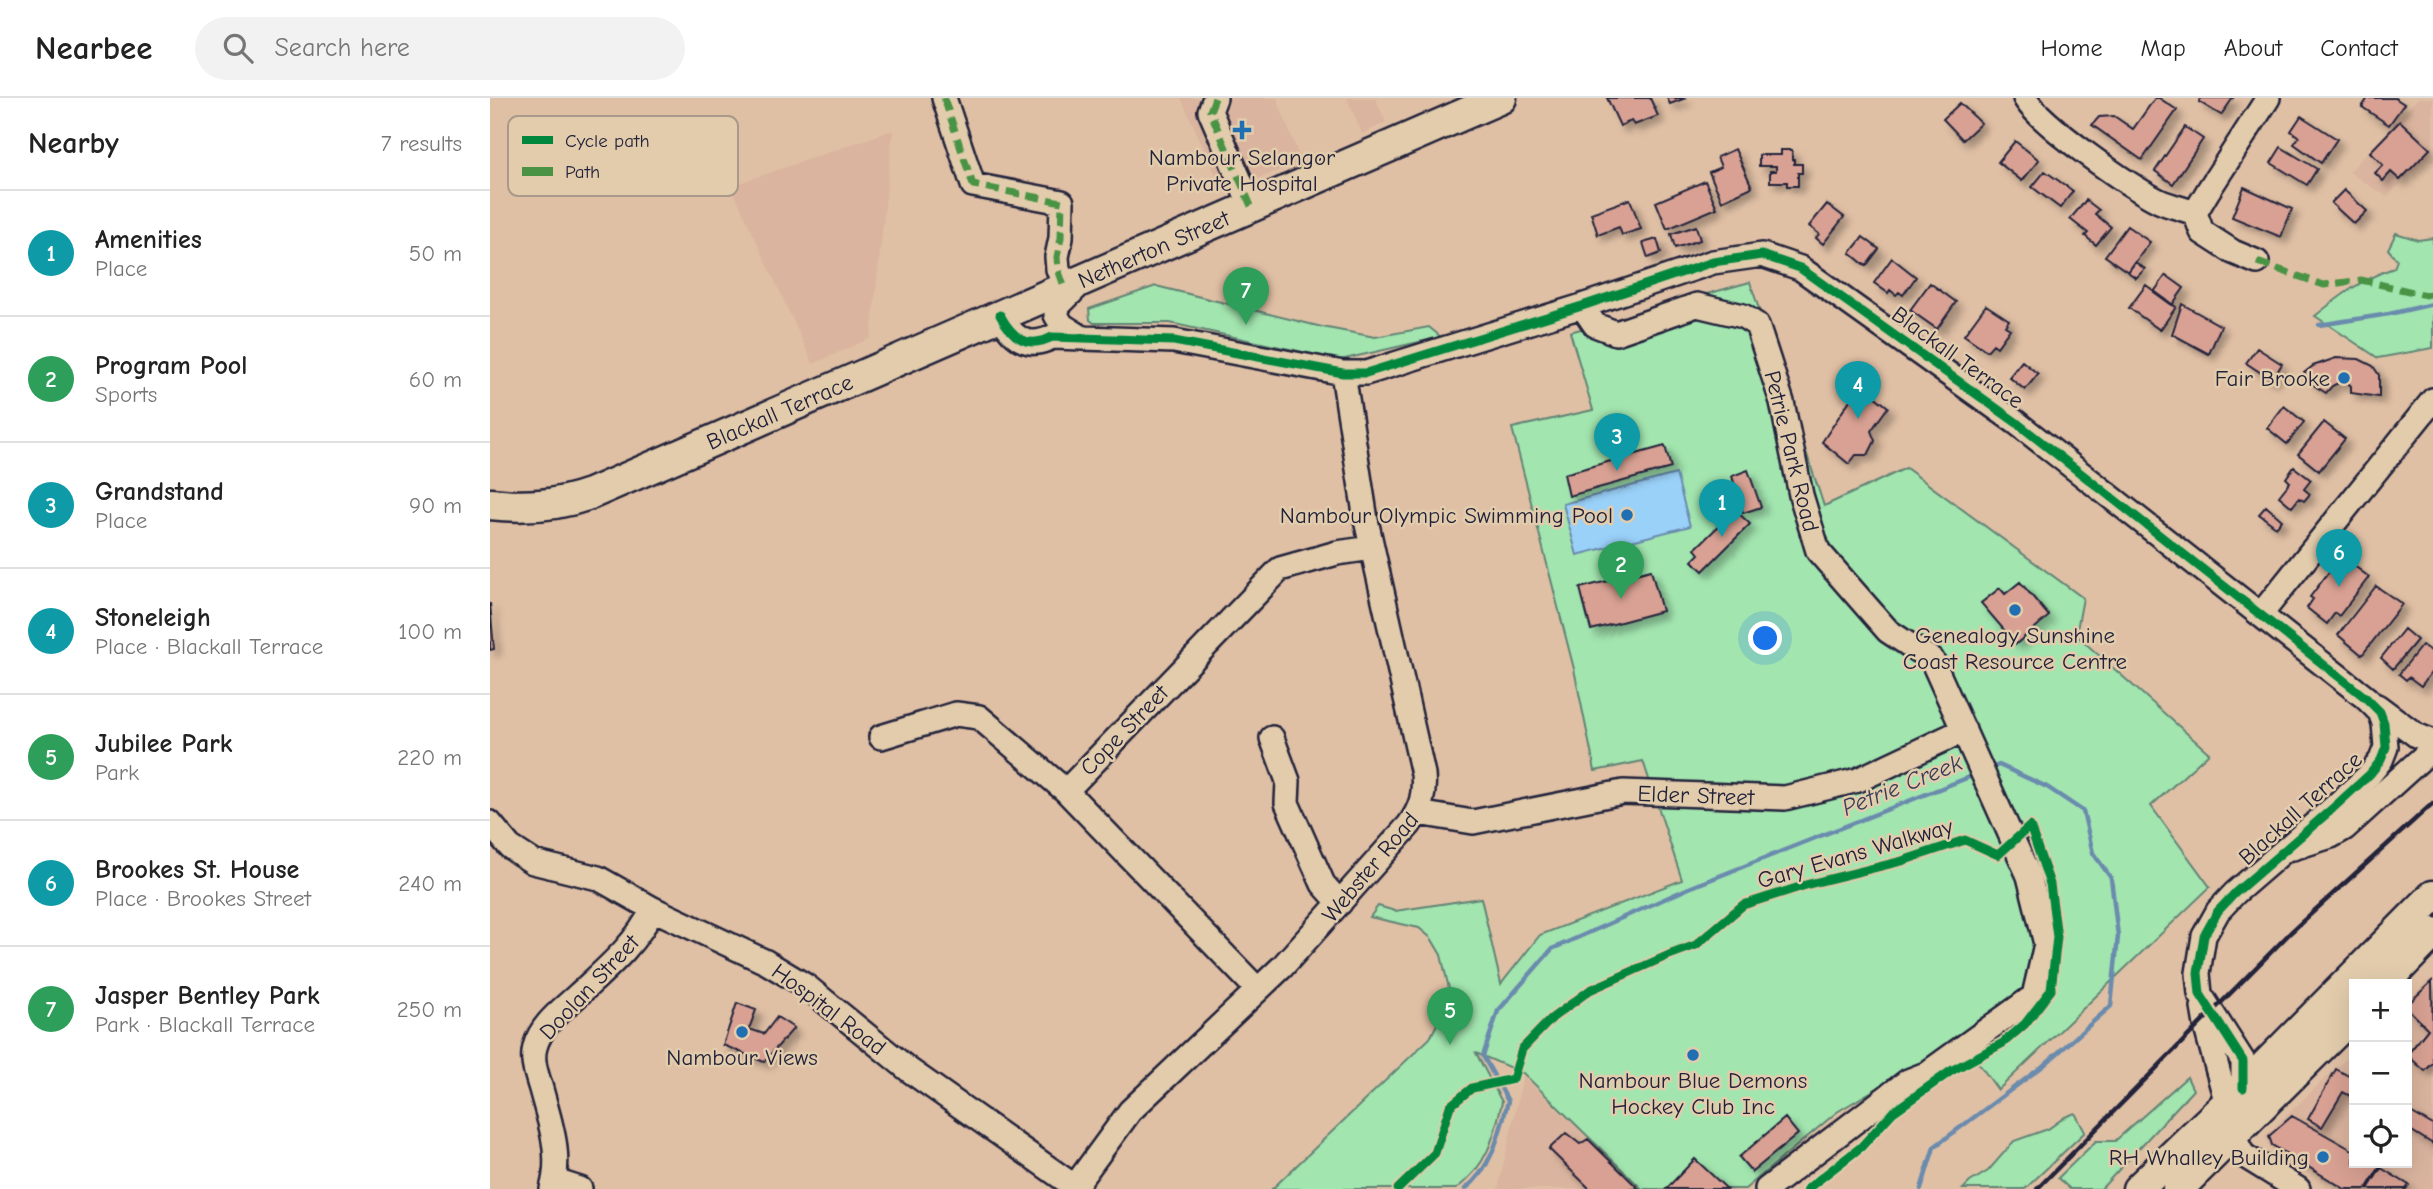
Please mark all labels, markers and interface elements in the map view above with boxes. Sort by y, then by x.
search box [195,17,685,80]
text: Nearbee [35,29,153,67]
icon: search [219,29,257,67]
text: Search here [275,33,410,63]
text: Home [2041,34,2102,62]
text: Map [2140,34,2186,62]
text: About [2224,34,2282,62]
text: Contact [2320,34,2398,62]
legend [508,116,738,196]
marker: Nambour Selangor Private Hospital [1232,120,1252,140]
text: Nearby [28,126,119,161]
text: 7 results [381,130,462,157]
text: Cycle path [565,130,650,152]
place label: Nambour Selangor Private Hospital [1149,144,1336,197]
text: Path [565,161,600,183]
street label: Netherton Street [1074,204,1235,294]
text: Amenities [95,225,202,255]
text: 1 [46,240,56,267]
text: 50 m [409,240,462,267]
text: Place [95,255,147,282]
pin: 7 [1223,267,1269,325]
street label: Blackall Terrace [1886,300,2029,414]
text: Program Pool [95,351,247,381]
pin: 4 [1835,361,1881,419]
place label: Fair Brooke [2215,365,2330,392]
text: 2 [45,366,57,393]
text: 60 m [409,366,462,393]
street label: Blackall Terrace [702,368,857,456]
street label: Petrie Park Road [1758,368,1825,534]
marker: Fair Brooke [2336,370,2352,386]
text: Sports [95,381,157,408]
pin: 3 [1594,413,1640,471]
text: Grandstand [95,477,224,507]
pin: 1 [1699,479,1745,537]
text: 3 [45,492,57,519]
text: 90 m [409,492,462,519]
place label: Nambour Olympic Swimming Pool [1280,502,1613,529]
text: Place [95,507,147,534]
marker: Nambour Olympic Swimming Pool [1619,507,1635,523]
pin: 6 [2316,529,2362,587]
pin: 2 [1598,541,1644,599]
marker: Genealogy Sunshine Coast Resource Centre [2007,602,2023,618]
text: Stoneleigh [95,603,211,633]
text: 4 [46,618,56,645]
text: 100 m [398,618,462,645]
your location [1748,621,1782,655]
place label: Genealogy Sunshine Coast Resource Centre [1903,622,2127,675]
text: Place · Blackall Terrace [95,633,323,660]
street label: Cope Street [1075,678,1175,781]
text: Jubilee Park [95,729,232,759]
text: 5 [45,744,57,771]
text: 220 m [397,744,462,771]
street label: Blackall Terrace [2233,746,2368,871]
water label: Petrie Creek [1838,748,1967,822]
text: Park [95,759,139,786]
street label: Elder Street [1637,780,1756,811]
street label: Webster Road [1316,807,1424,928]
street label: Gary Evans Walkway [1754,812,1957,894]
text: Brookes St. House [95,855,299,885]
text: 6 [45,870,57,897]
text: 240 m [398,870,462,897]
text: Place · Brookes Street [95,885,311,912]
street label: Doolan Street [534,928,646,1045]
street label: Hospital Road [766,958,891,1061]
map controls [2349,979,2412,1168]
button: + [2349,979,2412,1042]
text: Jasper Bentley Park [95,981,320,1011]
pin: 5 [1427,987,1473,1045]
text: 7 [46,996,56,1023]
text: 250 m [397,996,462,1023]
text: Park · Blackall Terrace [95,1011,315,1038]
marker: Nambour Views [734,1024,750,1040]
button: − [2349,1042,2412,1105]
place label: Nambour Views [666,1044,818,1071]
marker: Nambour Blue Demons Hockey Club Inc [1685,1047,1701,1063]
place label: Nambour Blue Demons Hockey Club Inc [1579,1067,1807,1120]
button: locate [2349,1105,2412,1168]
place label: RH Whalley Building [2109,1144,2309,1171]
marker: RH Whalley Building [2315,1149,2331,1165]

